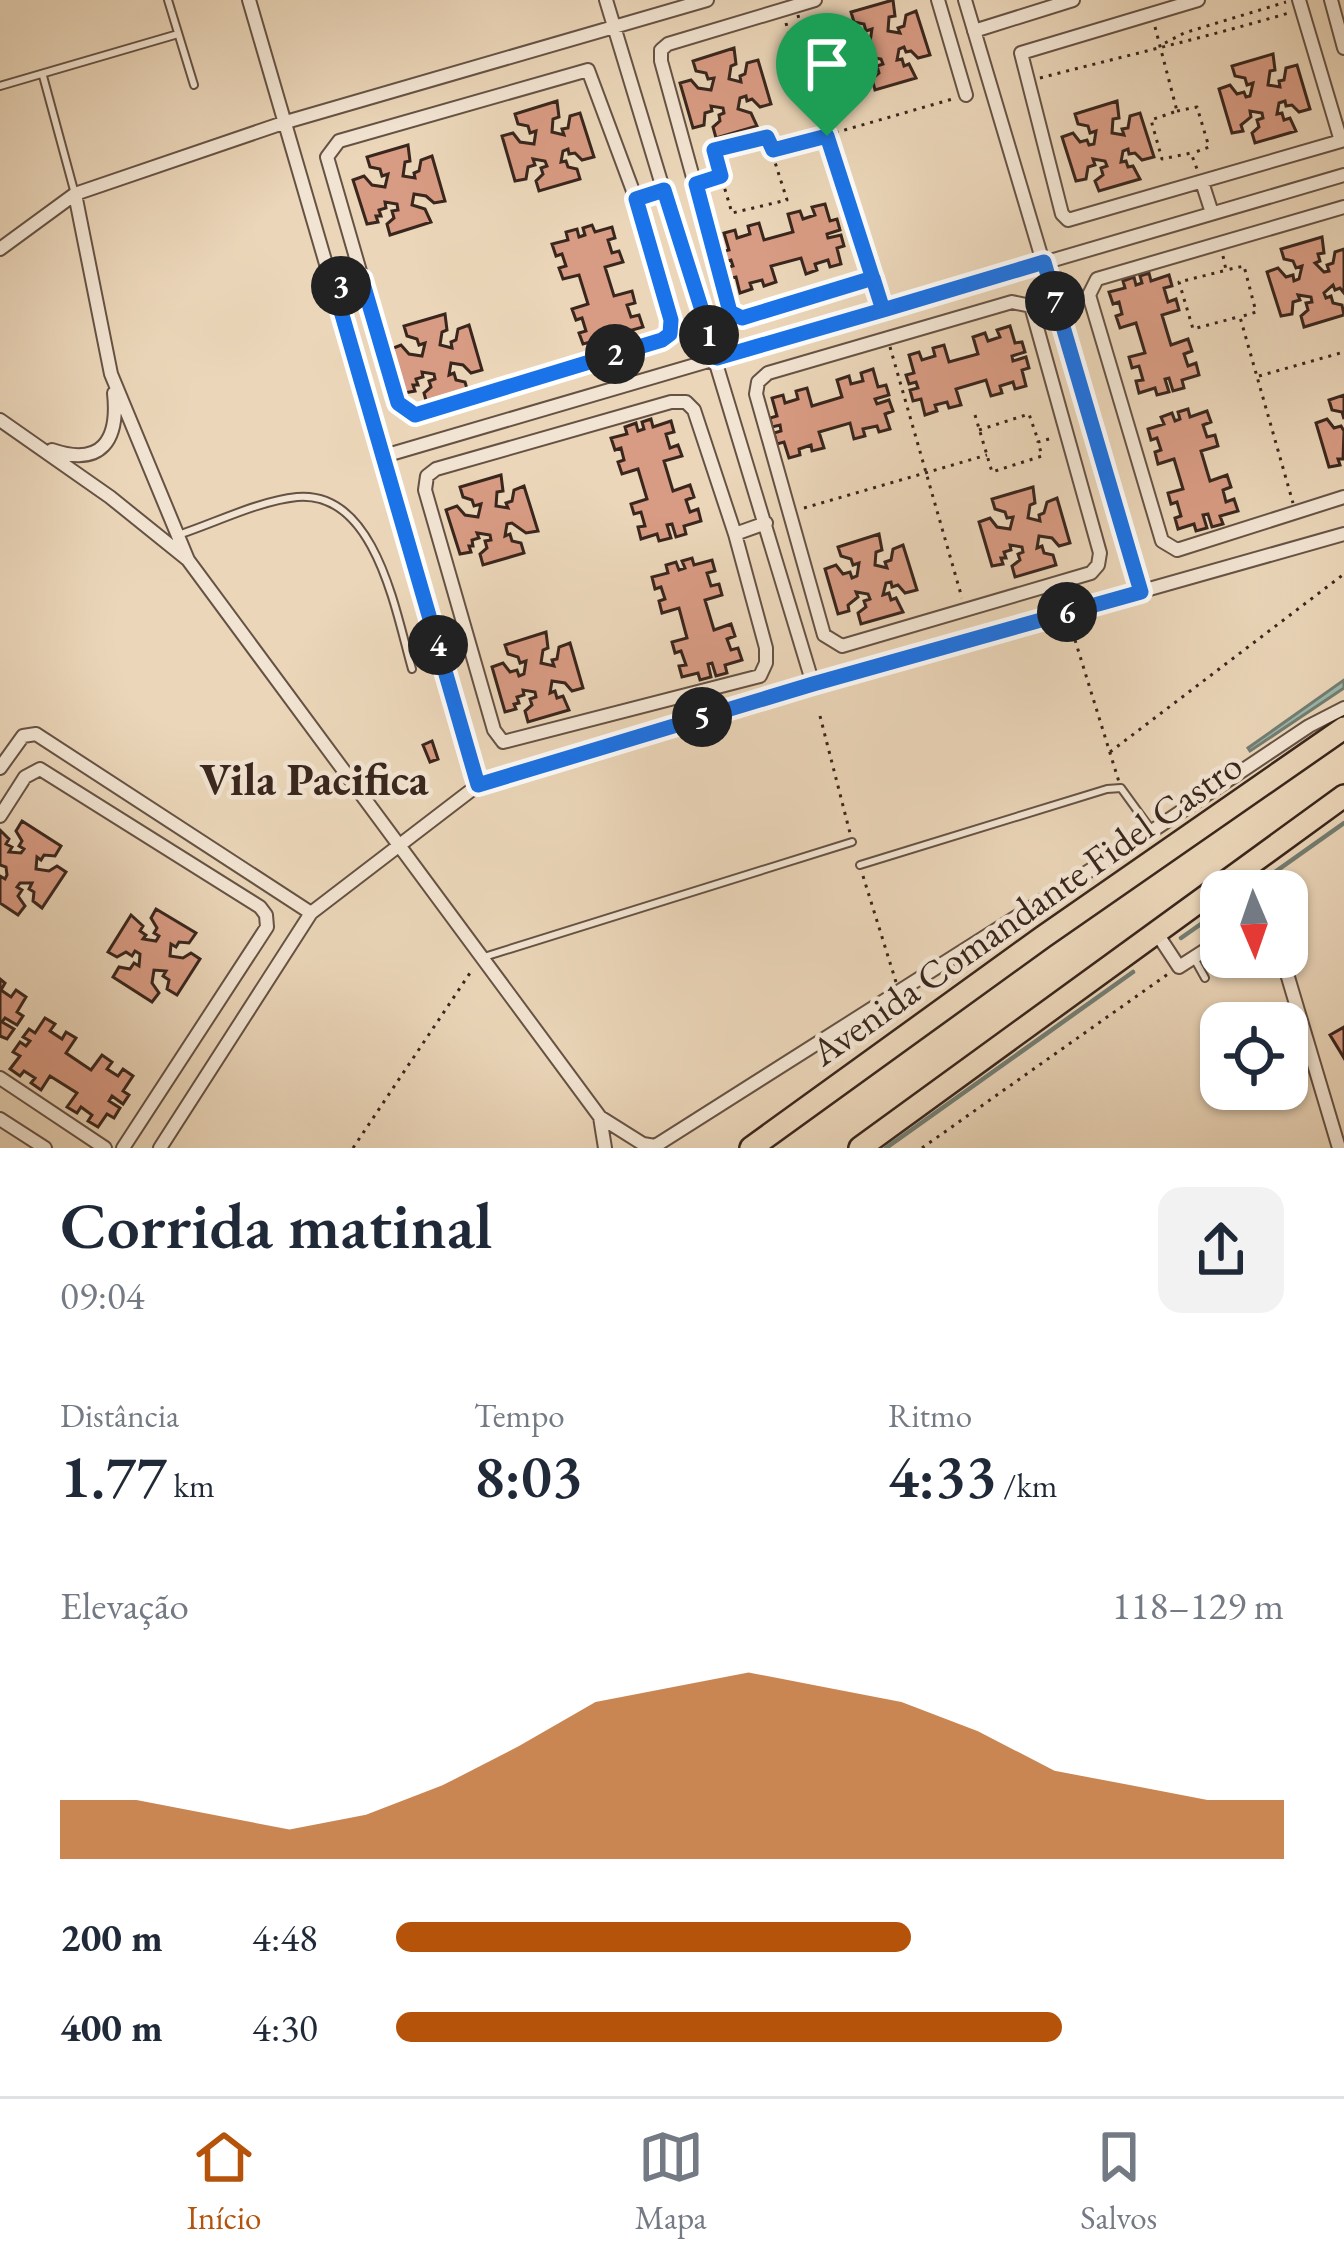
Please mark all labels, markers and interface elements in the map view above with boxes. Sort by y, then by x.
pin [776,13,878,136]
icon: arrive [794,31,860,97]
pin: 3 [311,256,371,316]
text: 3 [332,264,350,307]
pin: 7 [1025,271,1085,331]
text: 7 [1046,279,1064,322]
pin: 1 [679,305,739,365]
text: 1 [700,313,718,356]
pin: 2 [585,324,645,384]
text: 2 [606,332,624,375]
pin: 6 [1037,582,1097,642]
text: 6 [1058,590,1076,633]
pin: 4 [408,615,468,675]
text: 4 [429,623,447,666]
pin: 5 [672,687,732,747]
text: 5 [693,695,711,738]
street label: Avenida Comandante Fidel Castro [800,740,1252,1078]
district label: Vila Pacifica [200,750,429,808]
north arrow [1200,870,1308,978]
map controls [1200,870,1308,1110]
button: locate [1200,1002,1308,1110]
text: Corrida matinal [60,1182,493,1268]
button: share [1158,1187,1284,1313]
text: 09:04 [60,1270,145,1321]
text: Distância [60,1394,179,1437]
text: Tempo [474,1394,565,1437]
text: Ritmo [888,1394,972,1437]
text: 1.77 [60,1437,167,1515]
text: 8:03 [474,1437,583,1515]
text: 4:33 [888,1437,997,1515]
text: km [167,1464,215,1507]
text: /km [997,1464,1058,1507]
text: Elevação [60,1580,189,1631]
text: 118–129 m [1112,1580,1284,1631]
text: 200 m [60,1912,163,1963]
text: 4:48 [252,1912,318,1963]
text: 400 m [60,2002,163,2053]
text: 4:30 [252,2002,318,2053]
tab: Início [187,2124,261,2239]
tab: Mapa [635,2124,707,2239]
tab: Salvos [1080,2124,1157,2239]

